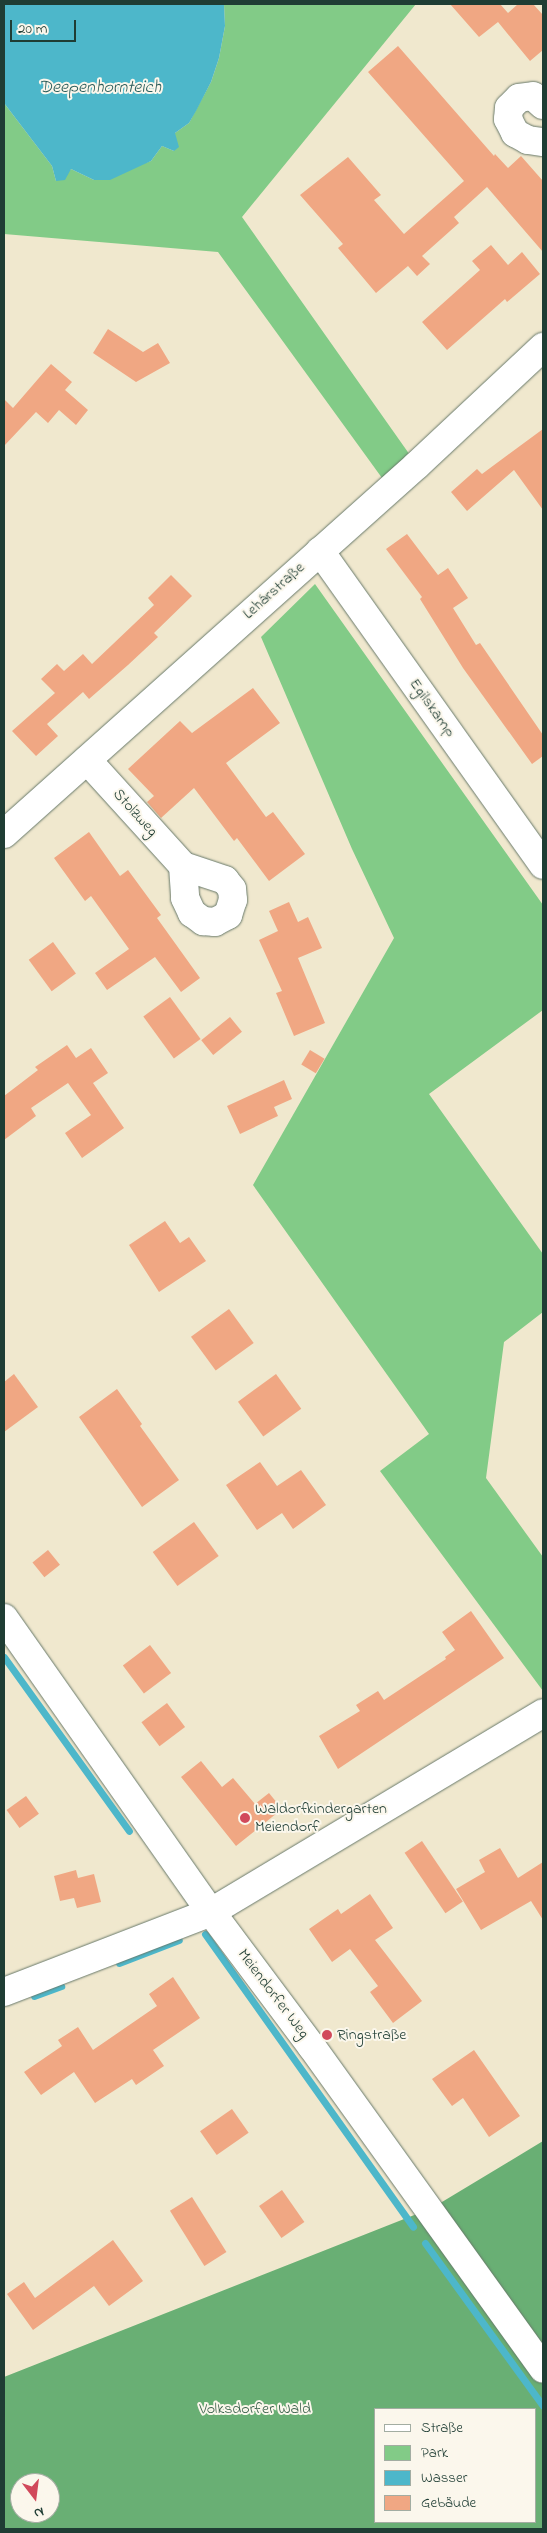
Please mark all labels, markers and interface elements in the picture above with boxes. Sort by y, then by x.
scale bar [12,10,79,42]
text: 20 m [18,18,47,40]
water label: Deepenhornteich [39,77,161,99]
street label: Lehárstraße [239,558,309,624]
street label: Egilskamp [405,675,459,741]
street label: Stolzweg [109,785,161,841]
place label: Waldorfkindergarten Meiendorf [255,1799,387,1837]
marker: Waldorfkindergarten Meiendorf [239,1812,251,1824]
street label: Meiendorfer Weg [233,1945,313,2043]
place label: Ringstraße [337,2025,406,2045]
marker: Ringstraße [321,2029,333,2041]
park label: Volksdorfer Wald [199,2399,311,2419]
legend [374,2408,537,2523]
text: Straße [421,2417,463,2439]
text: Park [421,2442,448,2464]
text: Wasser [421,2467,467,2489]
north arrow [10,2473,60,2523]
text: Gebäude [421,2492,476,2514]
text: N [31,2501,46,2523]

